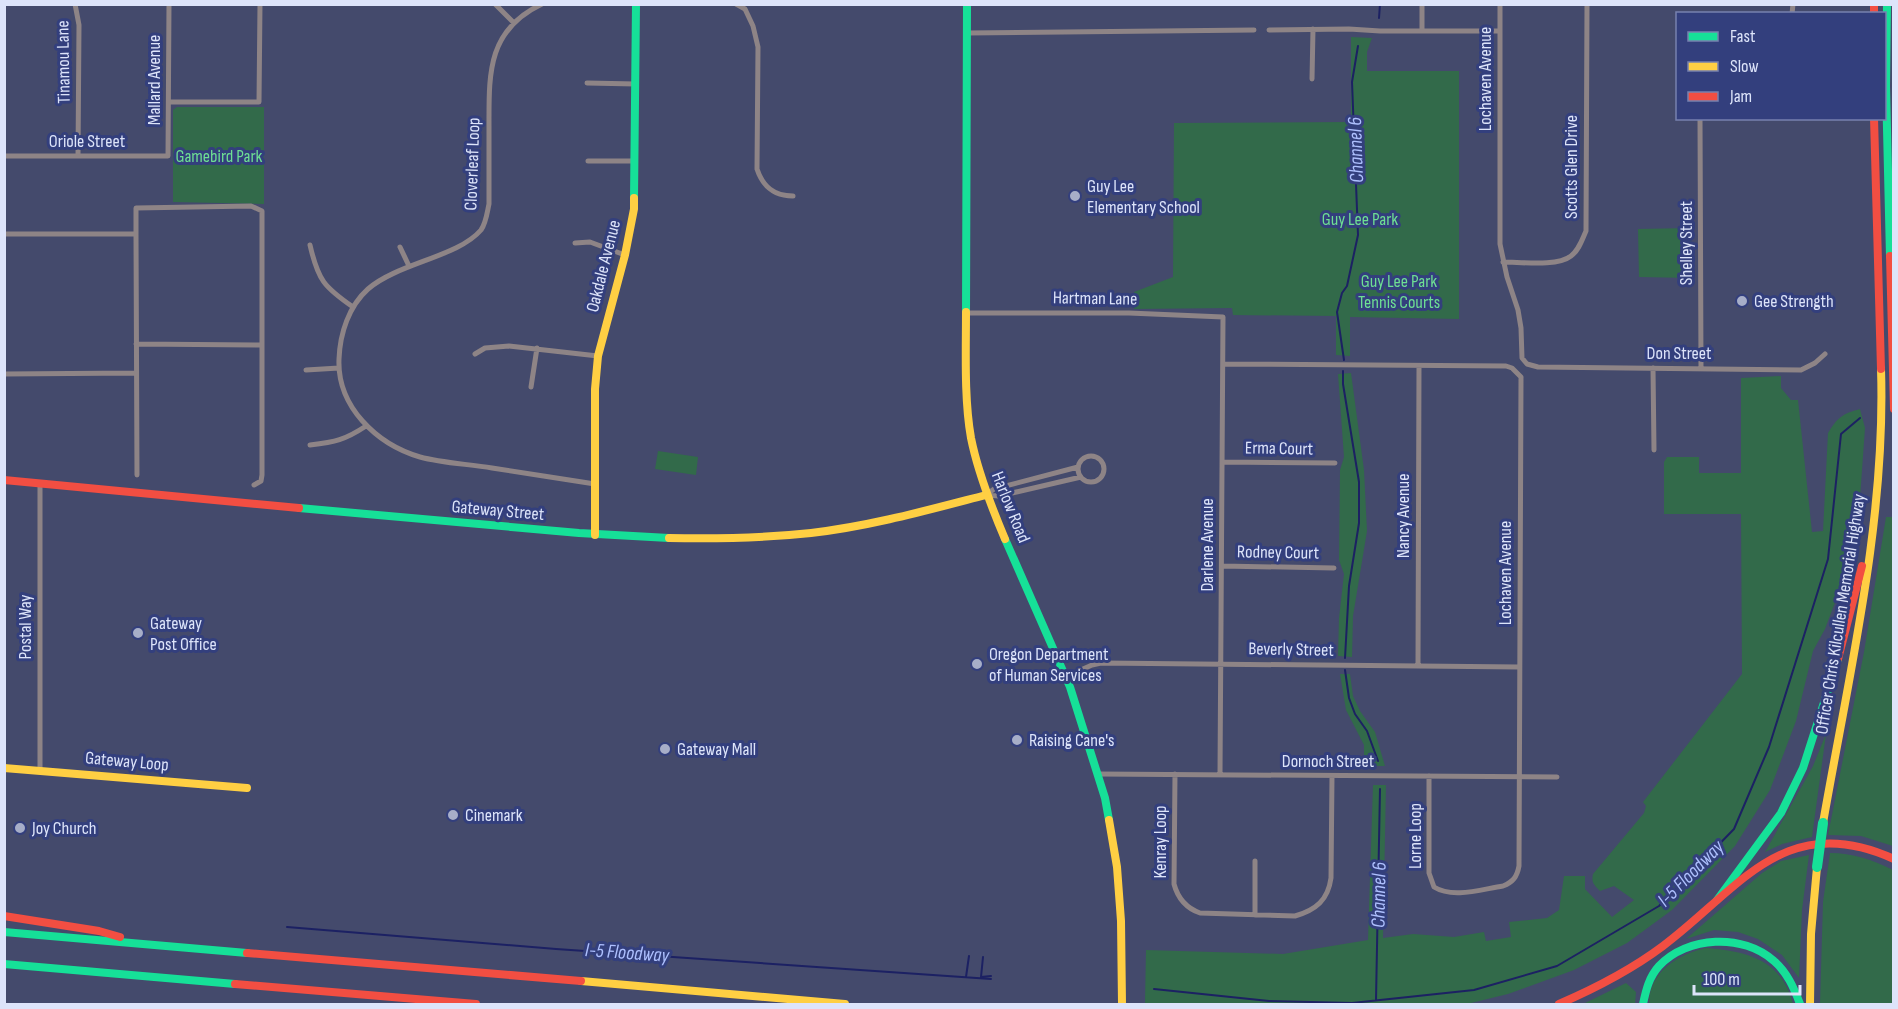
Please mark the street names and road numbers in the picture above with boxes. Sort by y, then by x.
street label: Tinamou Lane [52,20,75,104]
street label: Lochaven Avenue [1475,27,1496,131]
street label: Mallard Avenue [144,35,165,125]
street label: Scotts Glen Drive [1561,115,1582,219]
street label: Cloverleaf Loop [460,117,485,211]
street label: Oriole Street [49,131,126,152]
street label: Shelley Street [1676,200,1697,285]
street label: Oakdale Avenue [582,218,625,314]
street label: Hartman Lane [1053,287,1137,310]
street label: Don Street [1647,343,1712,364]
street label: Erma Court [1245,437,1314,460]
street label: Harlow Road [987,469,1034,546]
street label: Nancy Avenue [1393,474,1414,558]
street label: Officer Chris Kilcullen Memorial Highway [1811,492,1870,736]
street label: Gateway Street [451,496,546,525]
street label: Darlene Avenue [1197,498,1218,592]
street label: Lochaven Avenue [1495,521,1516,625]
street label: Rodney Court [1237,541,1320,564]
street label: Postal Way [15,594,36,660]
street label: Beverly Street [1248,638,1334,661]
street label: Gateway Loop [84,747,170,776]
street label: Dornoch Street [1282,751,1375,772]
street label: Lorne Loop [1405,803,1426,869]
street label: Kenray Loop [1150,805,1171,879]

